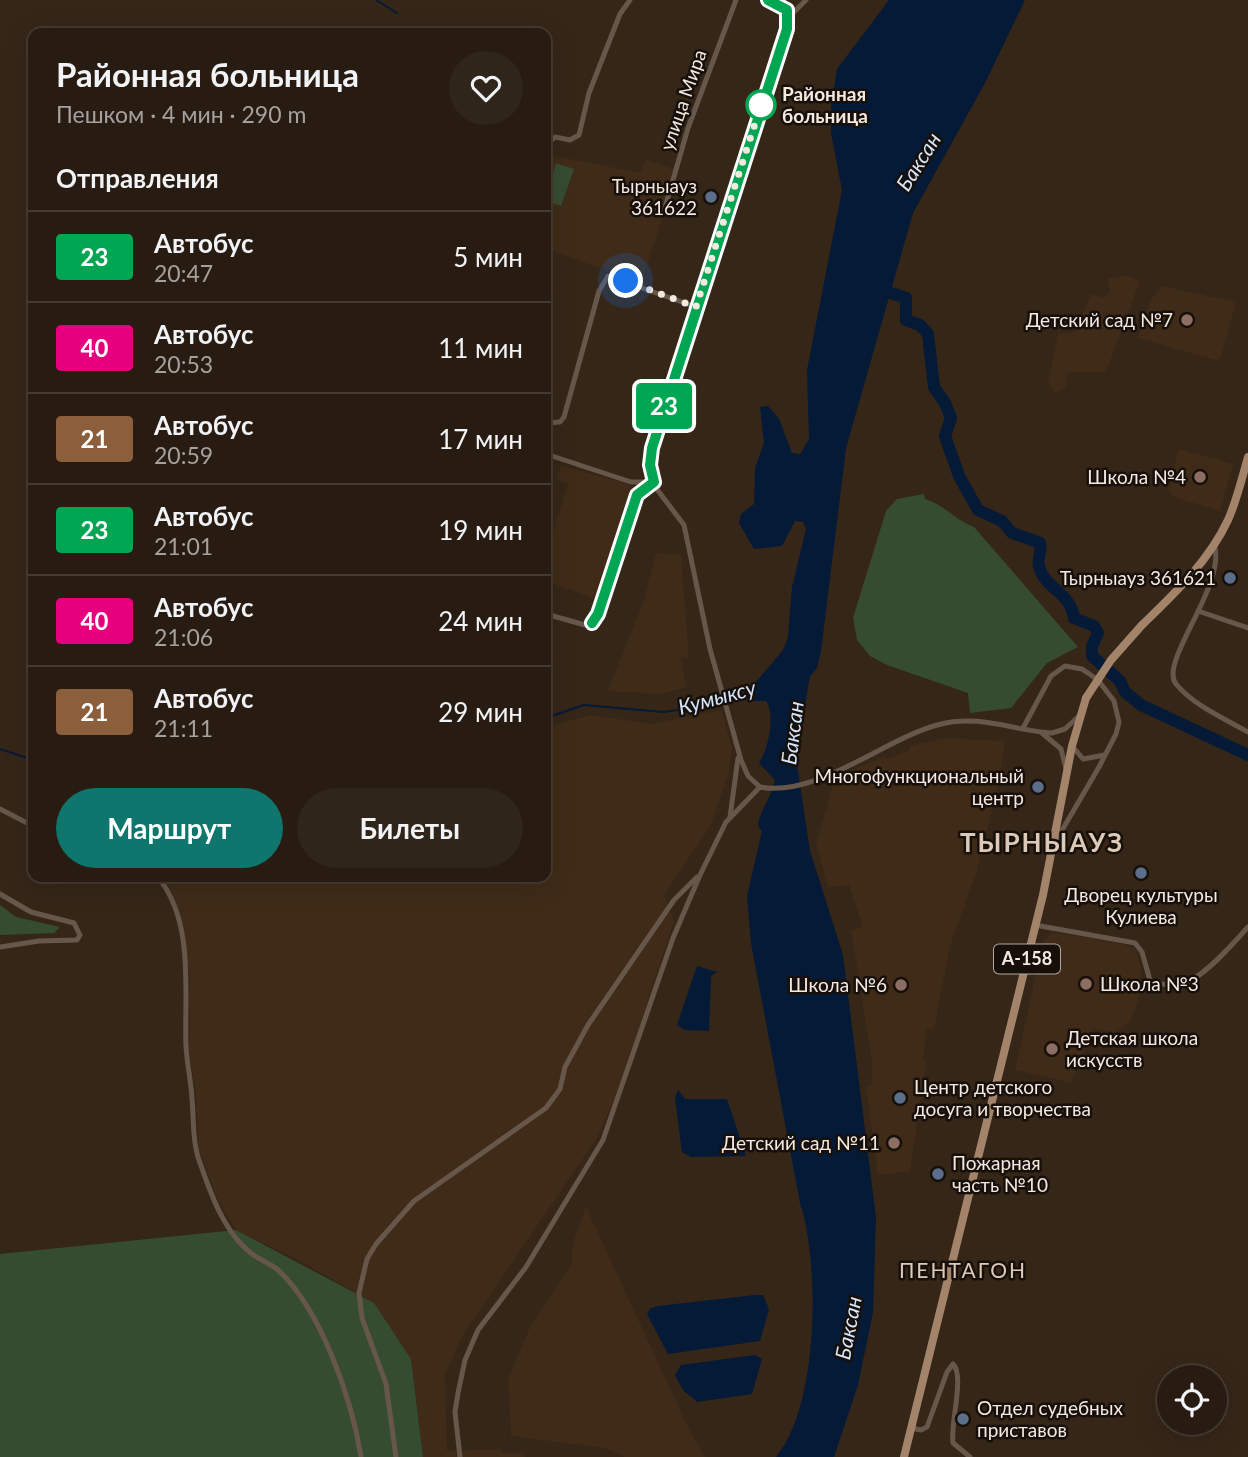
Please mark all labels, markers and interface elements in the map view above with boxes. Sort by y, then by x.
street label: улица Мира [655,46,711,153]
button: heart [449,51,523,125]
text: Районная больница [56,54,359,94]
place label: Районная больница [782,82,868,127]
marker: Районная больница [746,90,776,120]
text: Пешком · 4 мин · 290 m [56,100,306,128]
water label: Баксан [890,128,945,195]
text: Отправления [56,162,219,194]
place label: Тырныауз 361622 [612,174,697,219]
marker: Тырныауз 361622 [703,189,719,205]
text: Автобус [154,227,253,259]
text: 5 мин [453,241,523,273]
text: 23 [81,242,108,271]
text: 20:47 [154,259,213,287]
your location [608,263,643,298]
place label: Детский сад №7 [1026,308,1173,331]
marker: Детский сад №7 [1179,312,1195,328]
text: Автобус [154,318,253,350]
text: 11 мин [438,332,523,364]
text: 40 [81,333,108,362]
text: 20:53 [154,350,213,378]
line badge: 23 [632,383,696,429]
text: 23 [650,391,678,420]
text: Автобус [154,409,253,441]
text: 17 мин [438,423,523,455]
text: 21 [81,424,108,453]
text: 20:59 [154,441,213,469]
place label: Школа №4 [1087,465,1186,488]
marker: Школа №4 [1192,469,1208,485]
text: Автобус [154,500,253,532]
text: 19 мин [438,514,523,546]
text: 23 [81,515,108,544]
text: 21:01 [154,532,213,560]
place label: Тырныауз 361621 [1060,566,1216,589]
marker: Тырныауз 361621 [1222,570,1238,586]
text: Автобус [154,591,253,623]
text: 24 мин [438,605,523,637]
text: 40 [81,606,108,635]
text: 21:06 [154,623,213,651]
water label: Кумыксу [675,674,759,719]
text: Автобус [154,682,253,714]
text: 29 мин [438,696,523,728]
text: 21 [81,697,108,726]
water label: Баксан [775,700,808,766]
text: 21:11 [154,714,213,742]
place label: Многофункциональный центр [815,764,1024,809]
marker: Многофункциональный центр [1030,779,1046,795]
button: Маршрут [56,788,283,868]
button: Билеты [297,788,523,868]
district label: ТЫРНЫАУЗ [960,826,1124,858]
marker: Дворец культуры Кулиева [1133,865,1149,881]
place label: Дворец культуры Кулиева [1064,883,1218,928]
road number: А-158 [994,944,1060,974]
place label: Школа №3 [1100,972,1199,995]
place label: Школа №6 [788,973,887,996]
marker: Школа №3 [1078,976,1094,992]
marker: Школа №6 [893,977,909,993]
place label: Детская школа искусств [1066,1026,1198,1071]
marker: Детская школа искусств [1044,1041,1060,1057]
place label: Центр детского досуга и творчества [914,1075,1091,1120]
marker: Центр детского досуга и творчества [892,1090,908,1106]
place label: Детский сад №11 [722,1131,880,1154]
marker: Детский сад №11 [886,1135,902,1151]
place label: Пожарная часть №10 [952,1151,1048,1196]
marker: Пожарная часть №10 [930,1166,946,1182]
district label: ПЕНТАГОН [899,1257,1027,1282]
water label: Баксан [829,1294,866,1361]
map controls [1157,1365,1227,1435]
button: locate [1157,1365,1227,1435]
place label: Отдел судебных приставов [977,1396,1124,1441]
marker: Отдел судебных приставов [955,1411,971,1427]

